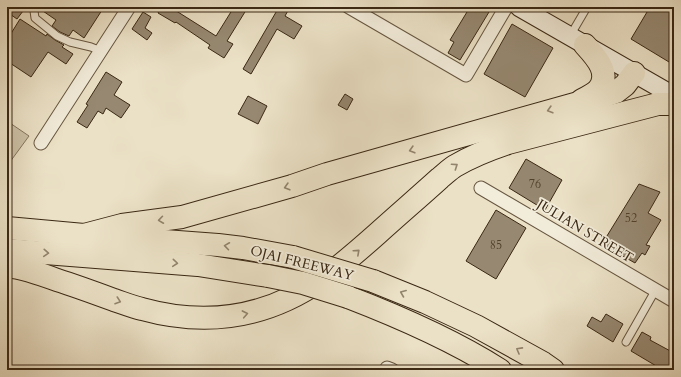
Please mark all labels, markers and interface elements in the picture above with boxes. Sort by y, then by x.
one-way arrow [547,105,554,114]
one-way arrow [408,145,415,154]
one-way arrow [451,164,458,171]
house number: 76 [529,176,541,192]
one-way arrow [284,182,291,191]
street label: JULIAN STREET [531,194,637,267]
house number: 52 [625,210,637,226]
one-way arrow [158,215,164,224]
house number: 85 [490,237,502,253]
street label: OJAI FREEWAY [248,241,356,285]
one-way arrow [224,242,230,251]
one-way arrow [43,248,49,257]
one-way arrow [352,249,360,256]
one-way arrow [172,259,178,268]
one-way arrow [399,290,407,298]
one-way arrow [114,296,121,305]
one-way arrow [242,311,248,319]
one-way arrow [516,347,523,355]

